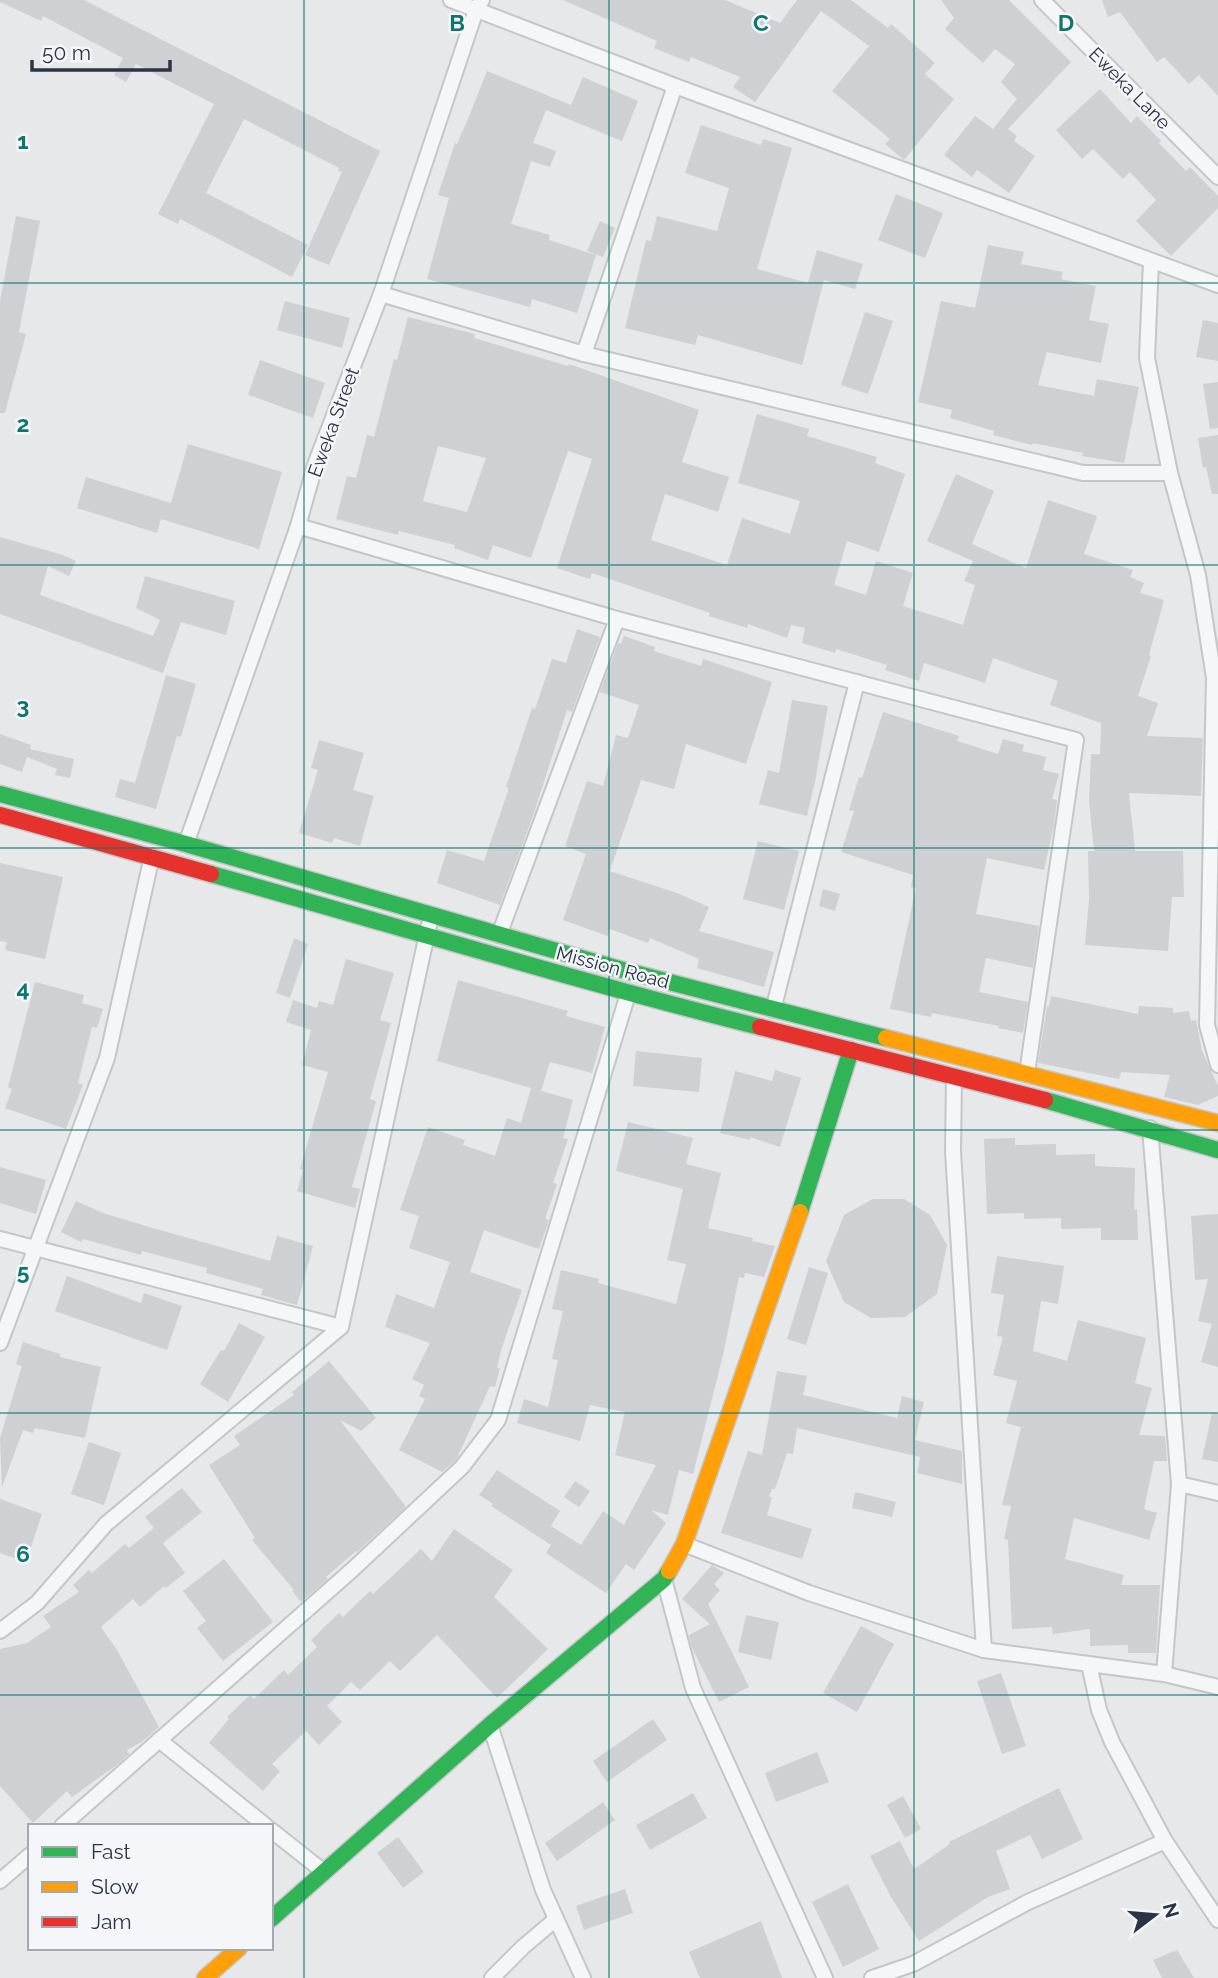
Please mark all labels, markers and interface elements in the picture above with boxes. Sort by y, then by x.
text: B [449,9,465,36]
text: C [753,9,769,36]
text: D [1058,9,1074,36]
scale bar [32,28,170,72]
text: 50 m [42,40,91,65]
street label: Eweka Lane [1085,43,1175,133]
text: 1 [17,127,29,154]
street label: Eweka Street [303,363,363,480]
text: 2 [17,410,29,437]
text: 3 [17,692,29,719]
street label: Mission Road [554,941,672,993]
text: 4 [16,975,30,1002]
text: 5 [17,1258,30,1285]
text: 6 [16,1540,30,1567]
legend [28,1824,273,1950]
text: Fast [91,1839,131,1864]
text: Slow [91,1874,139,1899]
north arrow [1120,1880,1190,1950]
text: N [1159,1900,1184,1920]
text: Jam [91,1909,132,1934]

